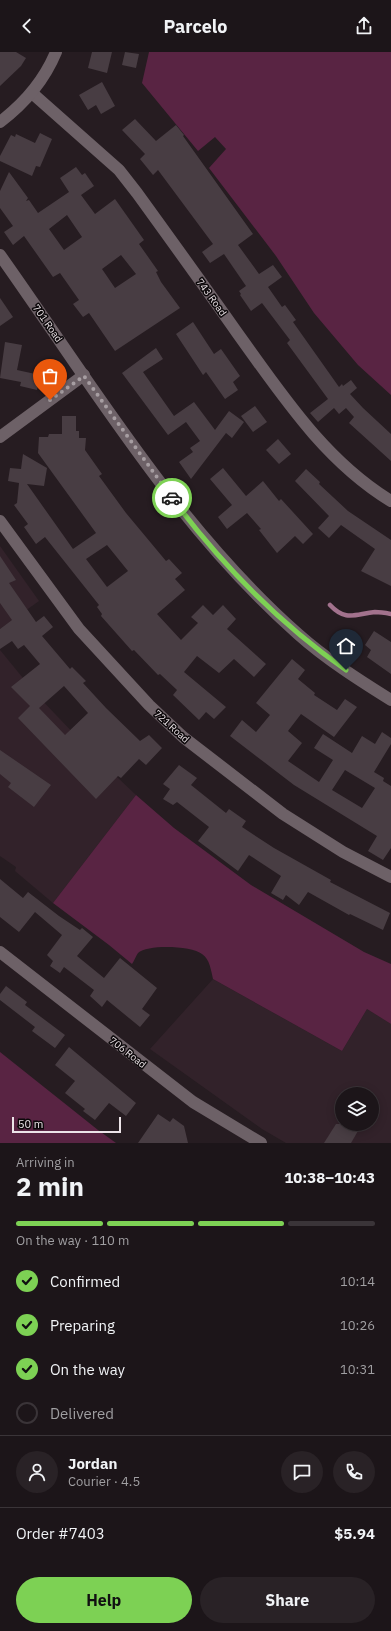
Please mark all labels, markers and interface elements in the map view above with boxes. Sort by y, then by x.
icon: back [16,15,38,37]
text: Parcelo [164,15,227,38]
icon: share [353,15,375,37]
street label: 743 Road [194,276,230,319]
street label: 701 Road [30,302,65,345]
pin [33,359,67,400]
icon: bag [39,365,61,387]
courier [152,478,192,518]
icon: car [161,487,183,509]
pin [329,629,363,670]
icon: home [335,635,357,657]
street label: 721 Road [151,707,192,746]
street label: 706 Road [107,1034,149,1071]
map controls [335,1087,379,1131]
button: layers [335,1087,379,1131]
scale bar [12,1115,121,1134]
text: 50 m [18,1117,43,1131]
text: Arriving in [16,1154,75,1171]
text: 10:38–10:43 [284,1168,375,1187]
text: 2 min [16,1169,84,1203]
text: On the way · 110 m [16,1232,129,1249]
icon: check [16,1270,38,1292]
text: Confirmed [50,1272,120,1291]
text: 10:14 [340,1273,375,1290]
icon: check [16,1314,38,1336]
text: Preparing [50,1316,115,1335]
text: 10:26 [340,1317,375,1334]
icon: check [16,1358,38,1380]
text: On the way [50,1360,125,1379]
text: 10:31 [340,1361,375,1378]
text: Delivered [50,1404,114,1423]
button: person [16,1451,58,1493]
button: chat [281,1451,323,1493]
button: phone [333,1451,375,1493]
text: Jordan [68,1454,117,1473]
text: Courier · 4.5 [68,1473,140,1490]
text: Order #7403 [16,1524,105,1543]
text: $5.94 [334,1524,375,1543]
button: Help [16,1577,192,1623]
button: Share [200,1577,375,1623]

